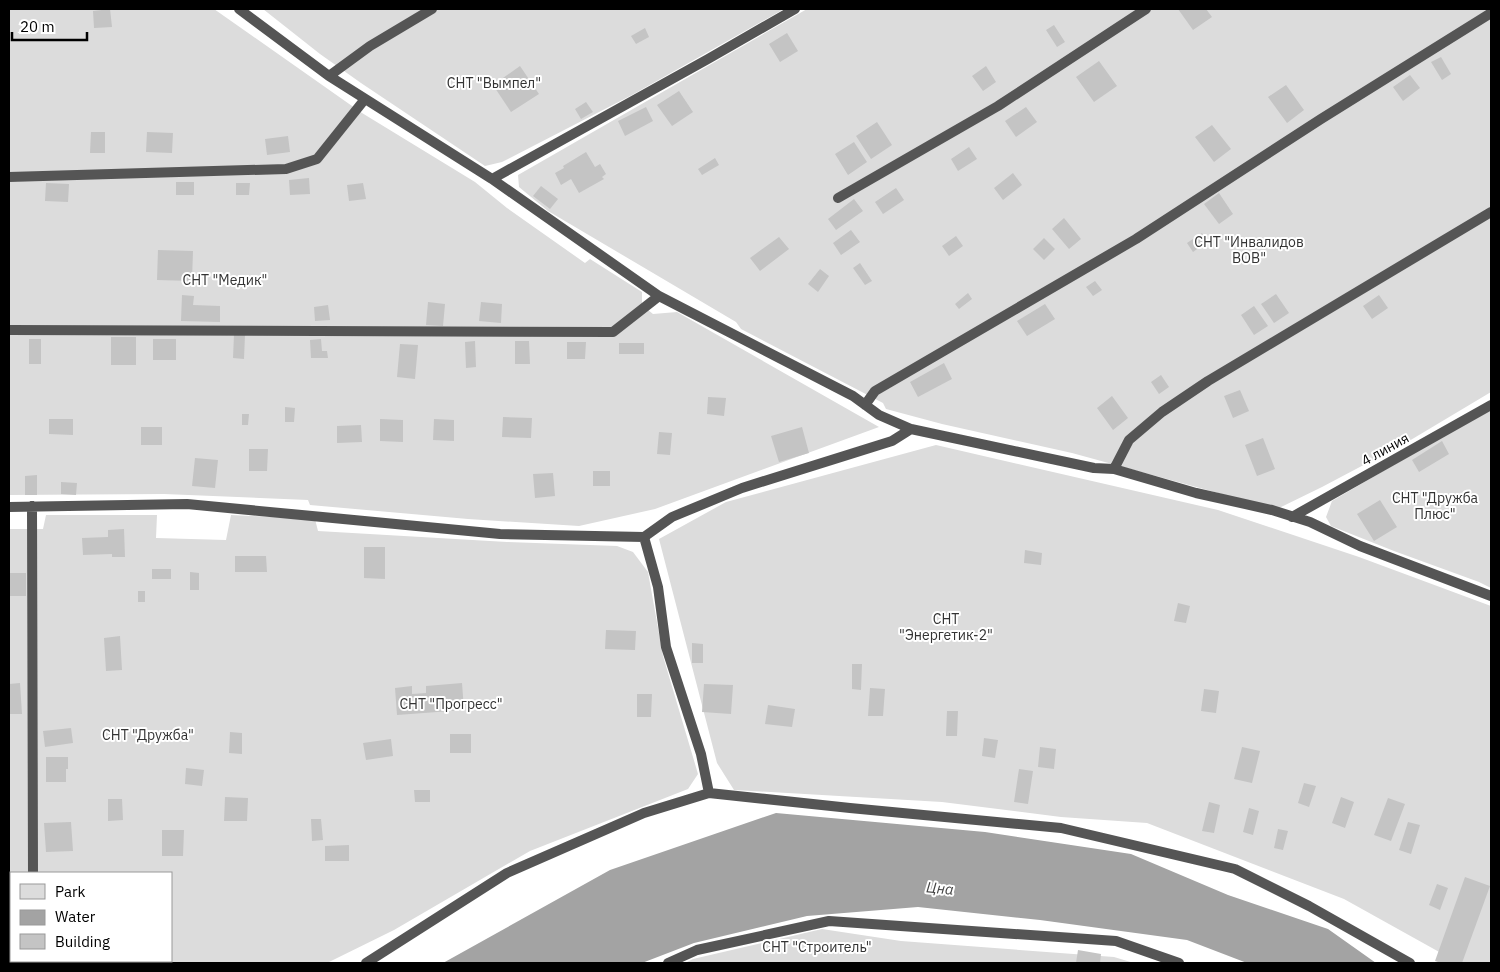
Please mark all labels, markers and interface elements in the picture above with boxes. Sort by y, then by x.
scale bar [12,10,88,42]
text: 20 m [20,17,55,36]
park label: СНТ "Вымпел" [447,74,541,92]
park label: СНТ "Инвалидов ВОВ" [1194,233,1304,267]
park label: СНТ "Медик" [183,271,267,289]
street label: 4 линия [1358,429,1412,469]
park label: СНТ "Дружба Плюс" [1392,489,1479,523]
park label: СНТ "Энергетик-2" [899,610,993,644]
park label: СНТ "Прогресс" [399,695,503,713]
park label: СНТ "Дружба" [102,726,194,744]
legend [10,872,172,962]
water label: Цна [925,877,955,899]
text: Park [55,882,85,901]
text: Water [55,907,96,926]
text: Building [55,932,110,951]
park label: СНТ "Строитель" [762,938,872,956]

